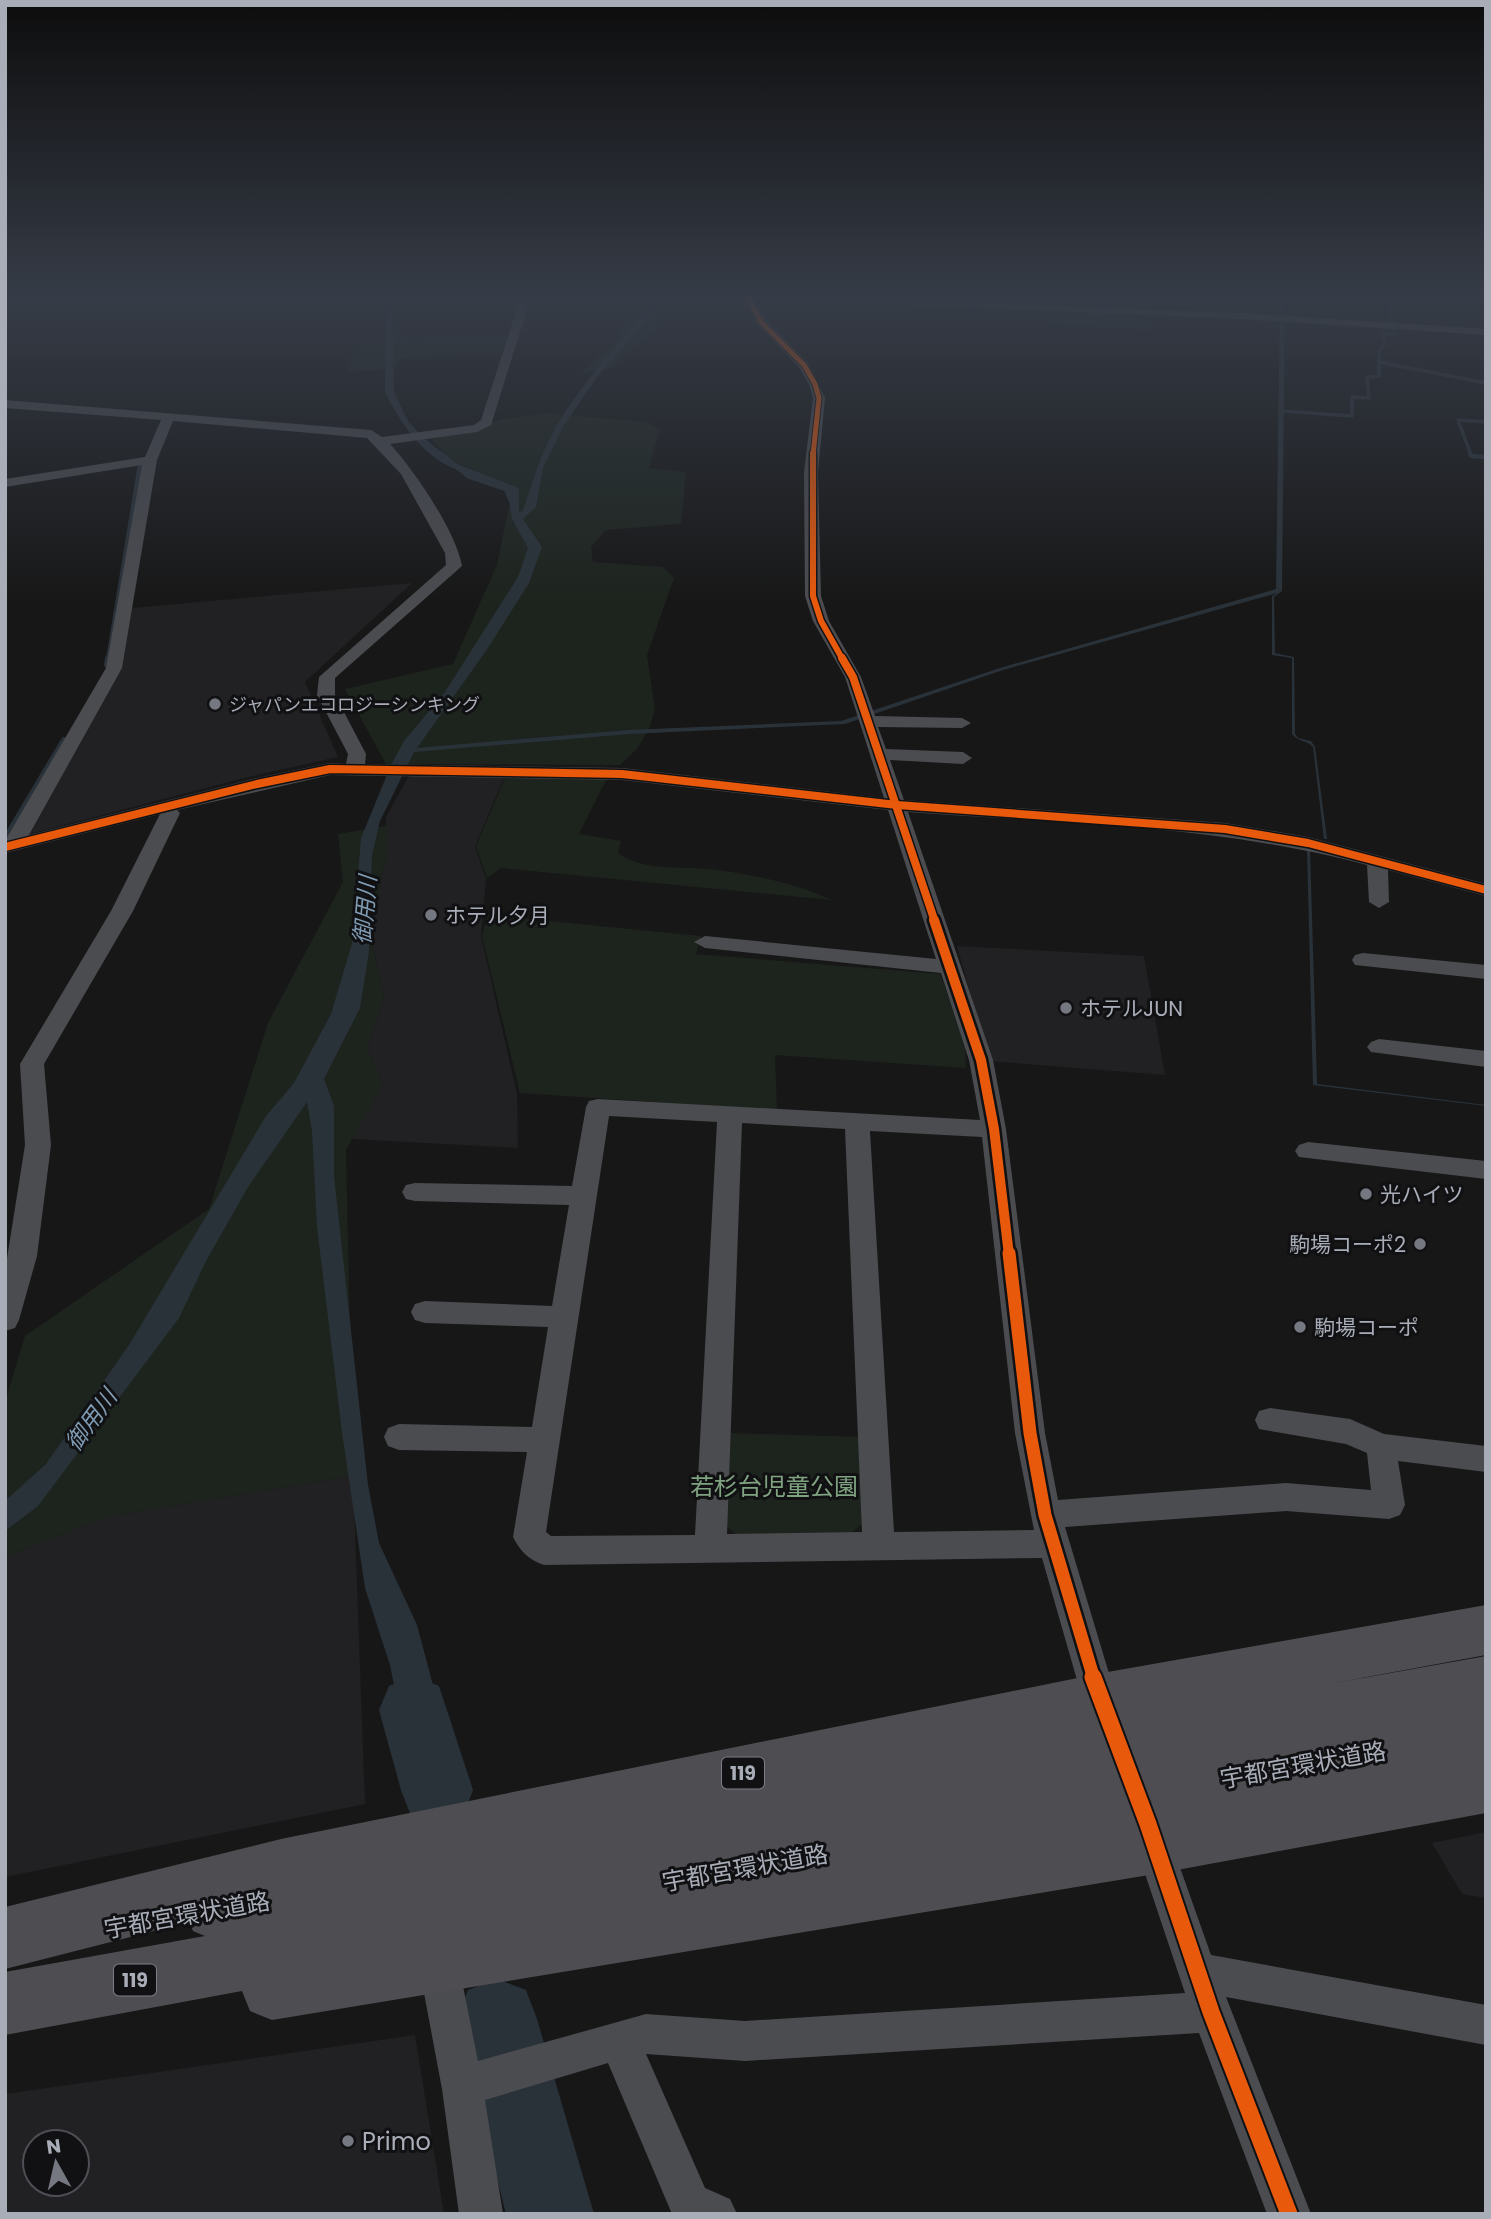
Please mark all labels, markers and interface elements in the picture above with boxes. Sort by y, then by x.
place label: ジャパンエコロジーシンキング [229,692,480,717]
marker: ジャパンエコロジーシンキング [207,696,223,712]
water label: 御用川 [346,871,384,946]
place label: ホテル夕月 [445,901,550,930]
marker: ホテル夕月 [423,907,439,923]
place label: ホテルJUN [1080,994,1183,1023]
marker: ホテルJUN [1058,1000,1074,1016]
place label: 光ハイツ [1380,1180,1464,1209]
marker: 光ハイツ [1358,1186,1374,1202]
place label: 駒場コーポ2 [1289,1230,1406,1259]
marker: 駒場コーポ2 [1412,1236,1428,1252]
place label: 駒場コーポ [1314,1313,1419,1342]
marker: 駒場コーポ [1292,1319,1308,1335]
water label: 御用川 [58,1380,126,1457]
park label: 若杉台児童公園 [690,1470,858,1503]
street label: 宇都宮環状道路 [1217,1734,1389,1796]
road number: 119 [722,1758,764,1788]
street label: 宇都宮環状道路 [659,1837,831,1899]
street label: 宇都宮環状道路 [101,1884,273,1946]
road number: 119 [114,1964,156,1996]
place label: Primo [362,2125,431,2158]
north arrow [21,2128,91,2198]
text: N [45,2132,63,2161]
marker: Primo [340,2133,356,2149]

